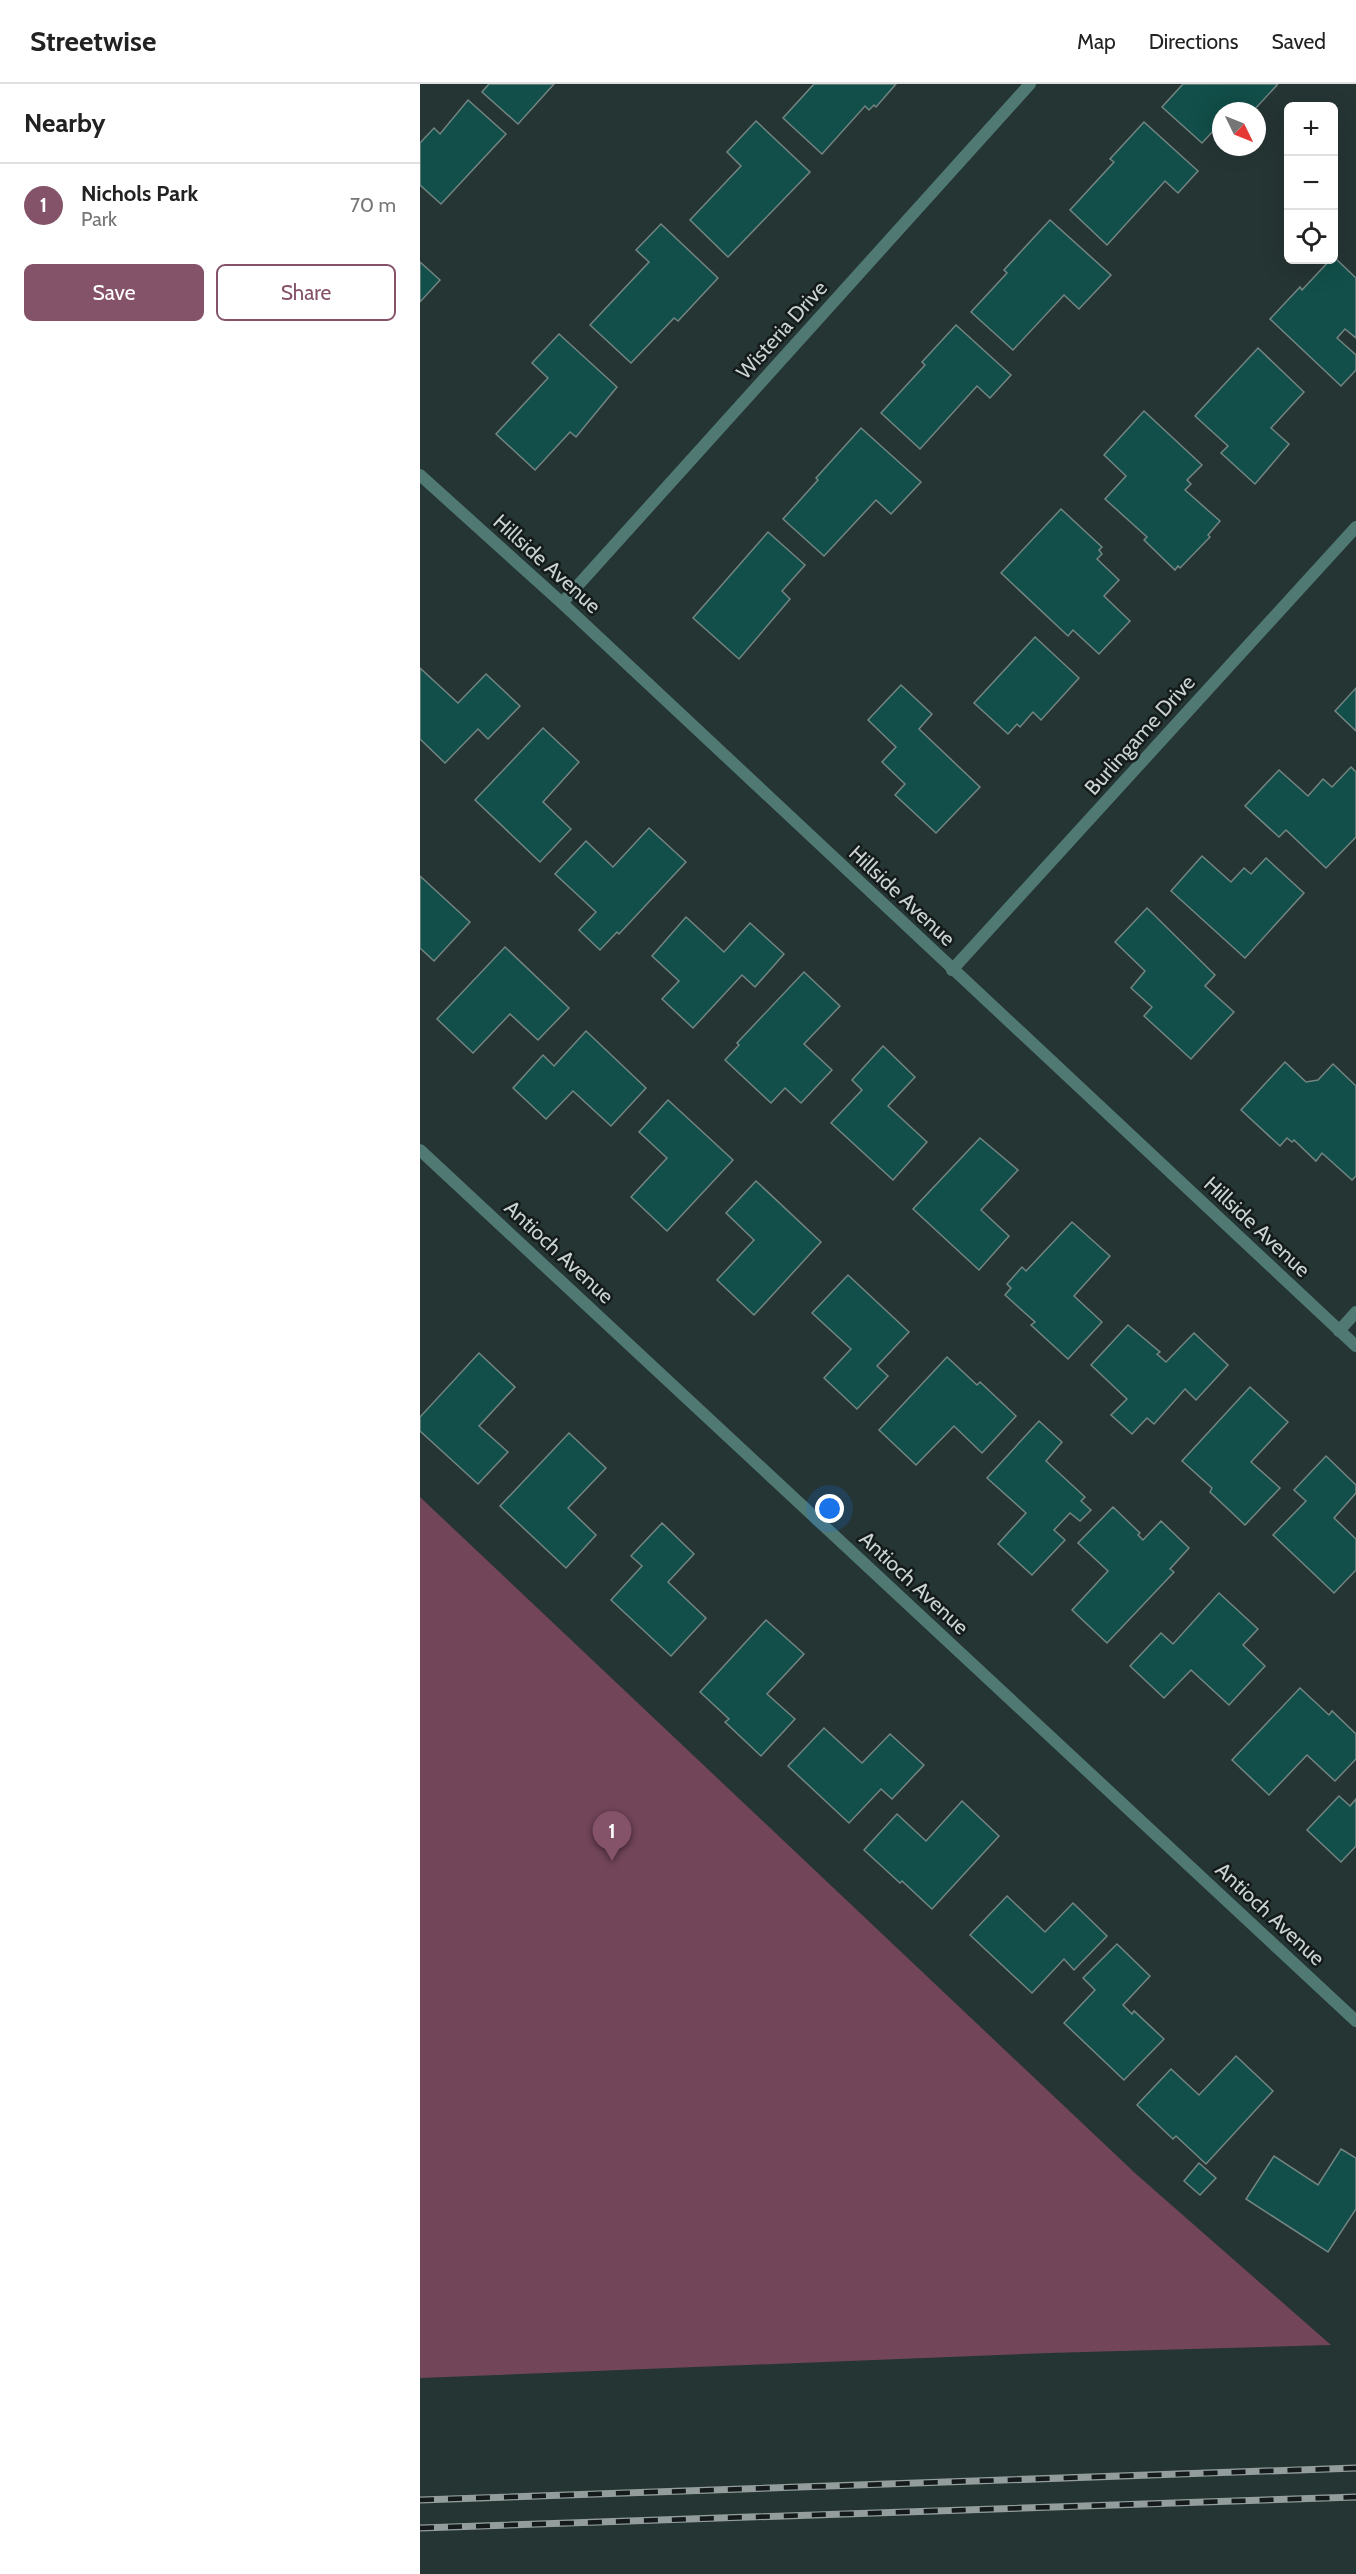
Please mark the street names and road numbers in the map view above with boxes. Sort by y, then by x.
street label: Wisteria Drive [731,275,832,384]
street label: Hillside Avenue [488,509,606,619]
street label: Burlingame Drive [1079,669,1200,800]
street label: Hillside Avenue [844,840,961,951]
street label: Hillside Avenue [1199,1171,1316,1282]
street label: Antioch Avenue [500,1195,619,1309]
street label: Antioch Avenue [855,1526,974,1640]
street label: Antioch Avenue [1211,1857,1330,1971]

